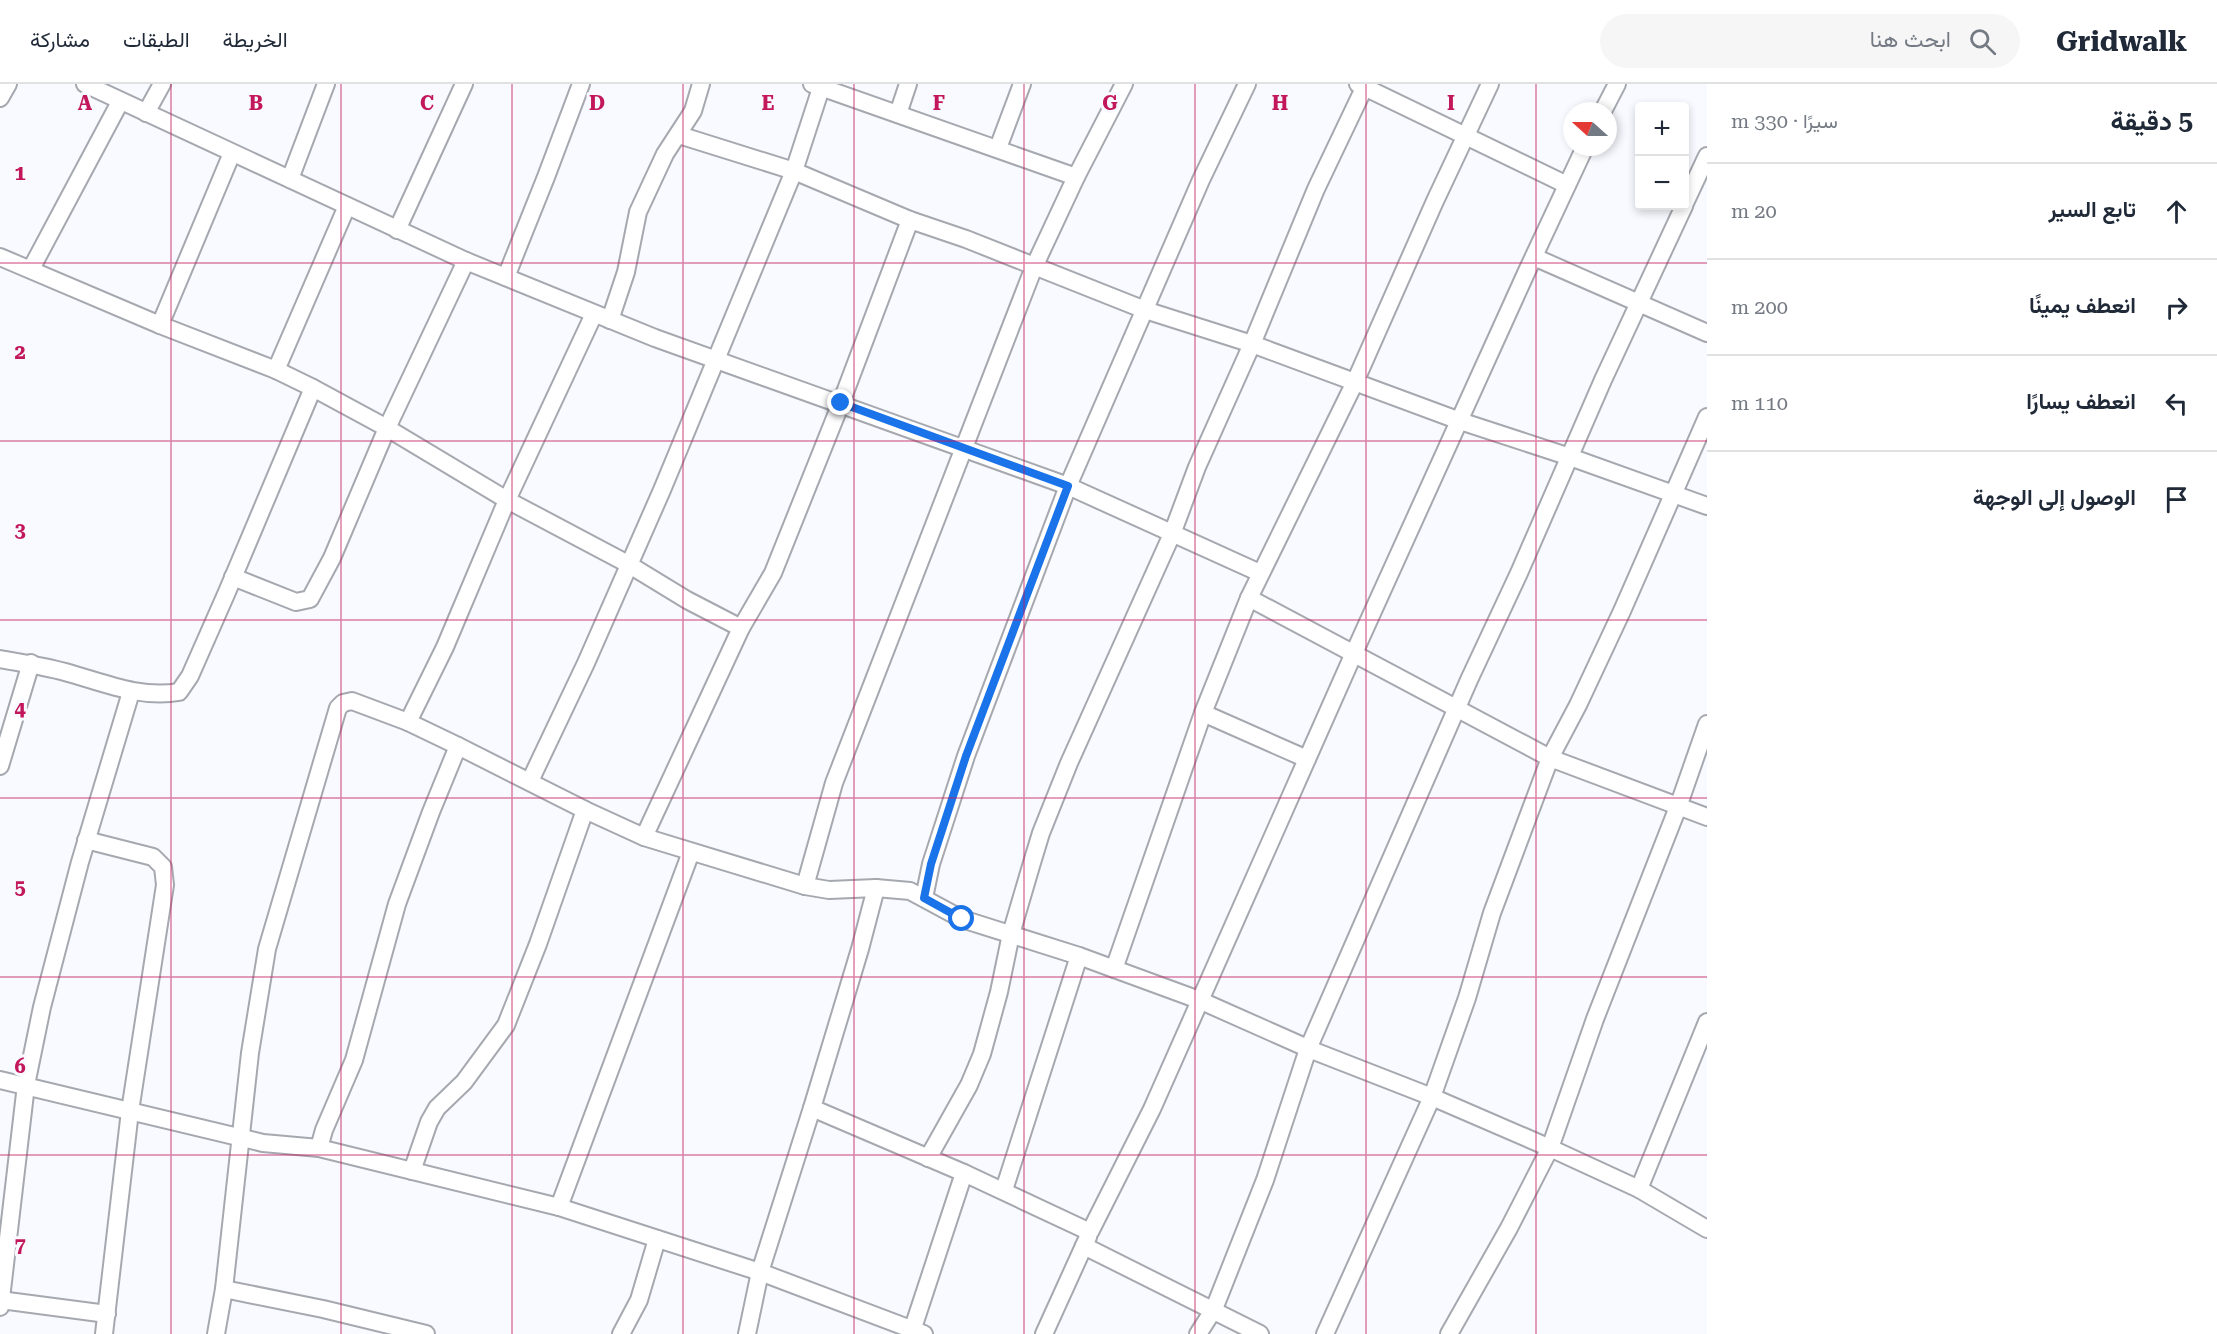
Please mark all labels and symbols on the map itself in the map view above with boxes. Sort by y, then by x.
text: A [78,91,93,115]
text: B [249,91,263,115]
text: C [420,91,434,115]
text: D [589,91,605,115]
text: E [762,91,775,115]
text: F [933,91,945,115]
text: G [1102,91,1118,115]
text: H [1272,91,1288,115]
text: I [1447,91,1455,115]
north arrow [1563,102,1617,156]
text: 1 [14,161,26,185]
text: 2 [14,340,26,364]
route end [827,389,853,415]
text: 3 [14,518,26,542]
text: 4 [14,697,26,721]
text: 5 [14,875,26,899]
route start [948,905,974,931]
text: 6 [14,1054,26,1078]
text: 7 [14,1233,26,1257]

